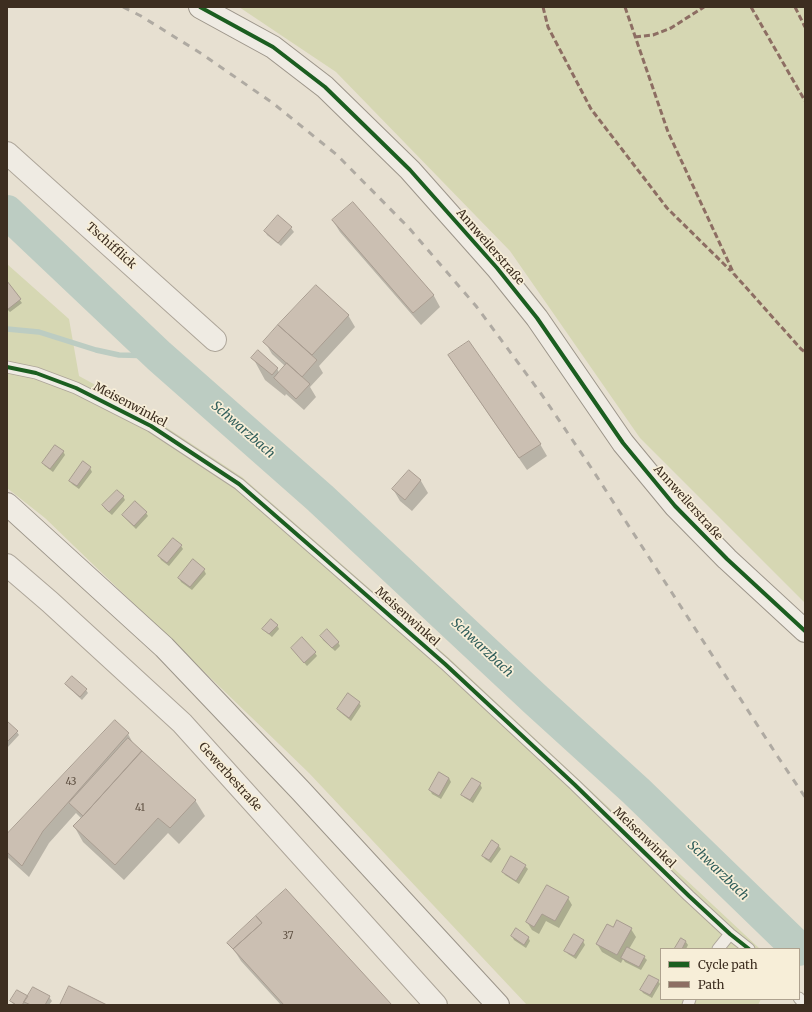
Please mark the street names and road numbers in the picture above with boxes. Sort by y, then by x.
street label: Annweilerstraße [453,206,527,288]
street label: Tschifflick [83,220,139,272]
street label: Meisenwinkel [91,380,169,430]
street label: Annweilerstraße [650,462,726,544]
street label: Meisenwinkel [372,584,442,650]
street label: Gewerbestraße [195,740,265,814]
street label: Meisenwinkel [610,805,678,871]

